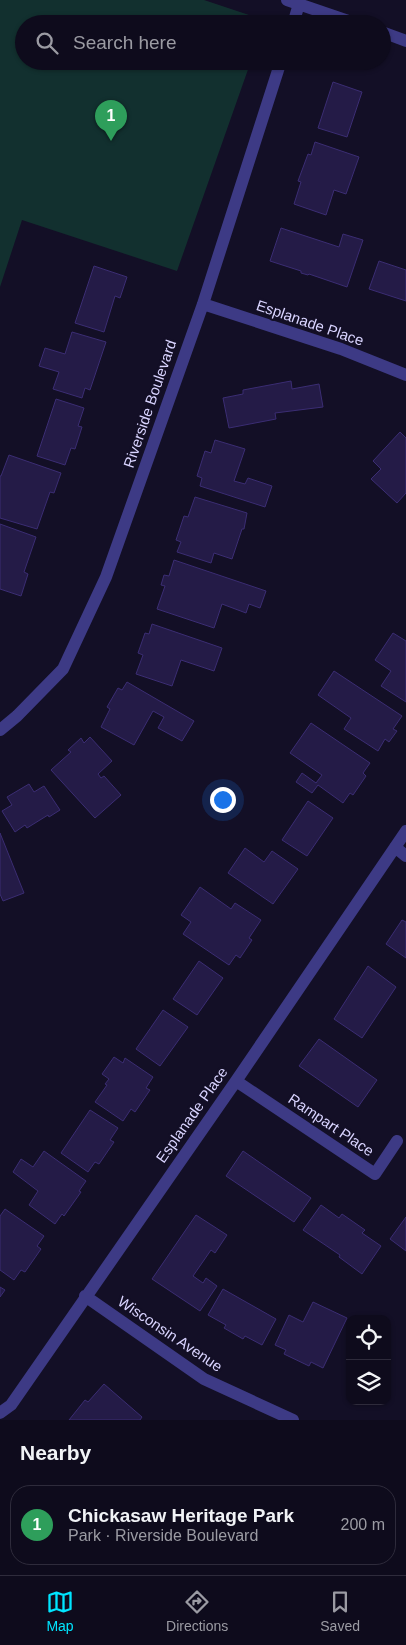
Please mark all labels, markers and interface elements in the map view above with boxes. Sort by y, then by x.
search box [15,15,391,70]
icon: search [33,29,61,57]
text: Search here [73,32,177,53]
pin: 1 [95,100,127,141]
street label: Esplanade Place [254,296,366,349]
street label: Riverside Boulevard [120,338,179,470]
your location [210,787,236,813]
street label: Esplanade Place [152,1064,231,1166]
street label: Rampart Place [285,1090,377,1159]
street label: Wisconsin Avenue [115,1292,226,1375]
map controls [346,1315,391,1405]
button: locate [346,1315,391,1360]
button: layers [346,1360,391,1405]
text: Nearby [20,1441,91,1464]
text: Chickasaw Heritage Park [68,1505,294,1526]
text: 1 [33,1516,41,1533]
text: 200 m [341,1516,385,1533]
text: Park · Riverside Boulevard [68,1527,258,1544]
tab: Map [46,1588,74,1634]
tab: Directions [166,1588,228,1634]
tab: Saved [320,1588,360,1634]

